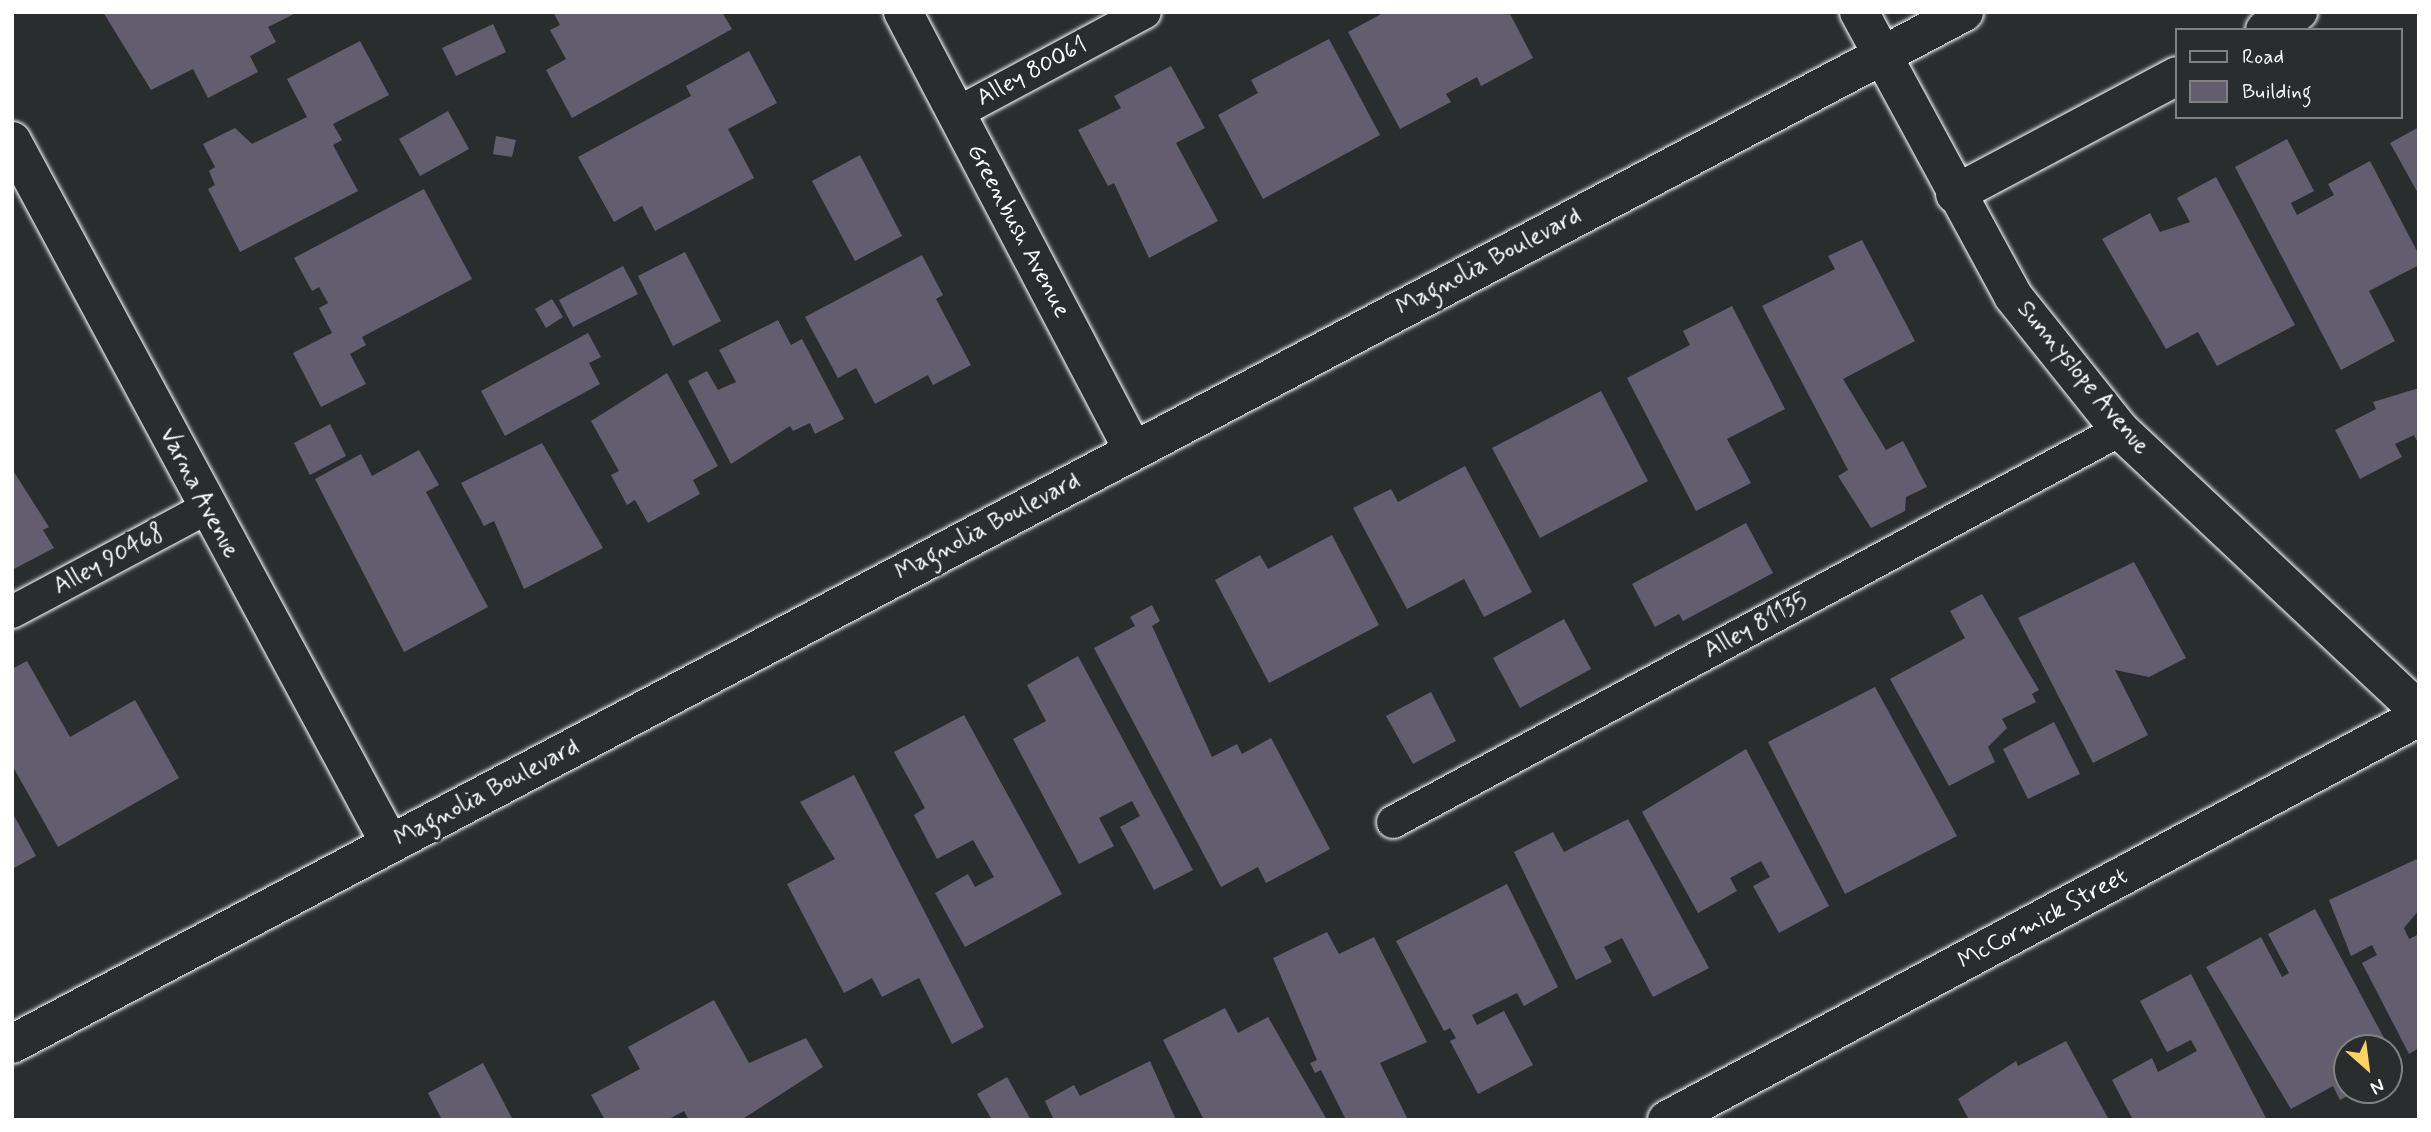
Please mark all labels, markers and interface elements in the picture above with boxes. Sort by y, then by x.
legend [2176,28,2403,119]
street label: Alley 80061 [972,31,1092,113]
text: Road [2242,43,2284,71]
text: Building [2242,78,2312,106]
street label: Greenbush Avenue [960,139,1076,323]
street label: Magnolia Boulevard [1394,202,1584,322]
street label: Sunnyslope Avenue [2009,294,2157,462]
street label: Varna Avenue [152,421,246,565]
street label: Magnolia Boulevard [893,467,1083,587]
street label: Alley 90468 [49,519,169,601]
street label: Alley 81135 [1699,587,1813,665]
street label: Magnolia Boulevard [392,733,582,853]
street label: McCormick Street [1951,861,2135,977]
north arrow [2333,1034,2403,1104]
text: N [2366,1072,2389,1100]

